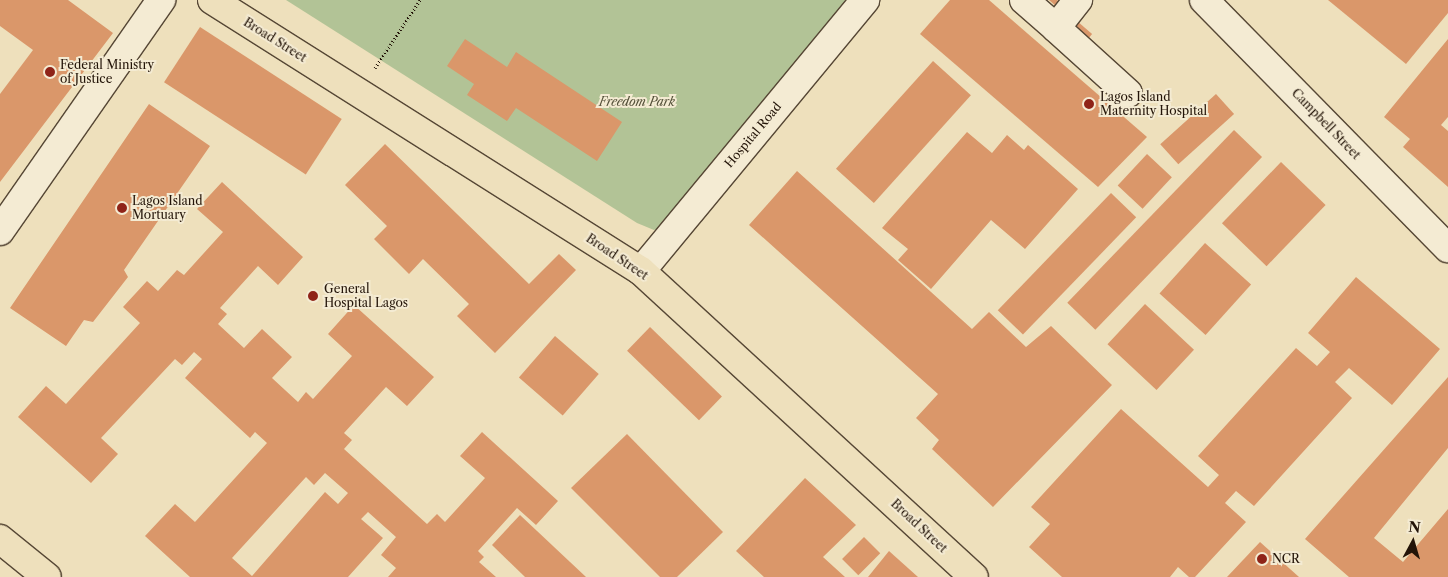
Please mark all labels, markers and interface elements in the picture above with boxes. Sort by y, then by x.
street label: Broad Street [241,15,309,65]
place label: Federal Ministry of Justice [60,58,154,86]
marker: Federal Ministry of Justice [44,66,56,78]
street label: Campbell Street [1289,86,1363,162]
place label: Lagos Island Maternity Hospital [1100,90,1207,118]
park label: Freedom Park [599,95,675,109]
marker: Lagos Island Maternity Hospital [1082,97,1096,111]
street label: Hospital Road [722,99,784,171]
place label: Lagos Island Mortuary [132,194,203,222]
marker: Lagos Island Mortuary [116,202,128,214]
street label: Broad Street [583,231,651,283]
place label: General Hospital Lagos [324,282,408,310]
marker: General Hospital Lagos [306,289,320,303]
street label: Broad Street [888,496,950,556]
north arrow [1388,517,1438,567]
text: N [1408,517,1422,537]
place label: NCR [1272,552,1300,566]
marker: NCR [1256,553,1268,565]

